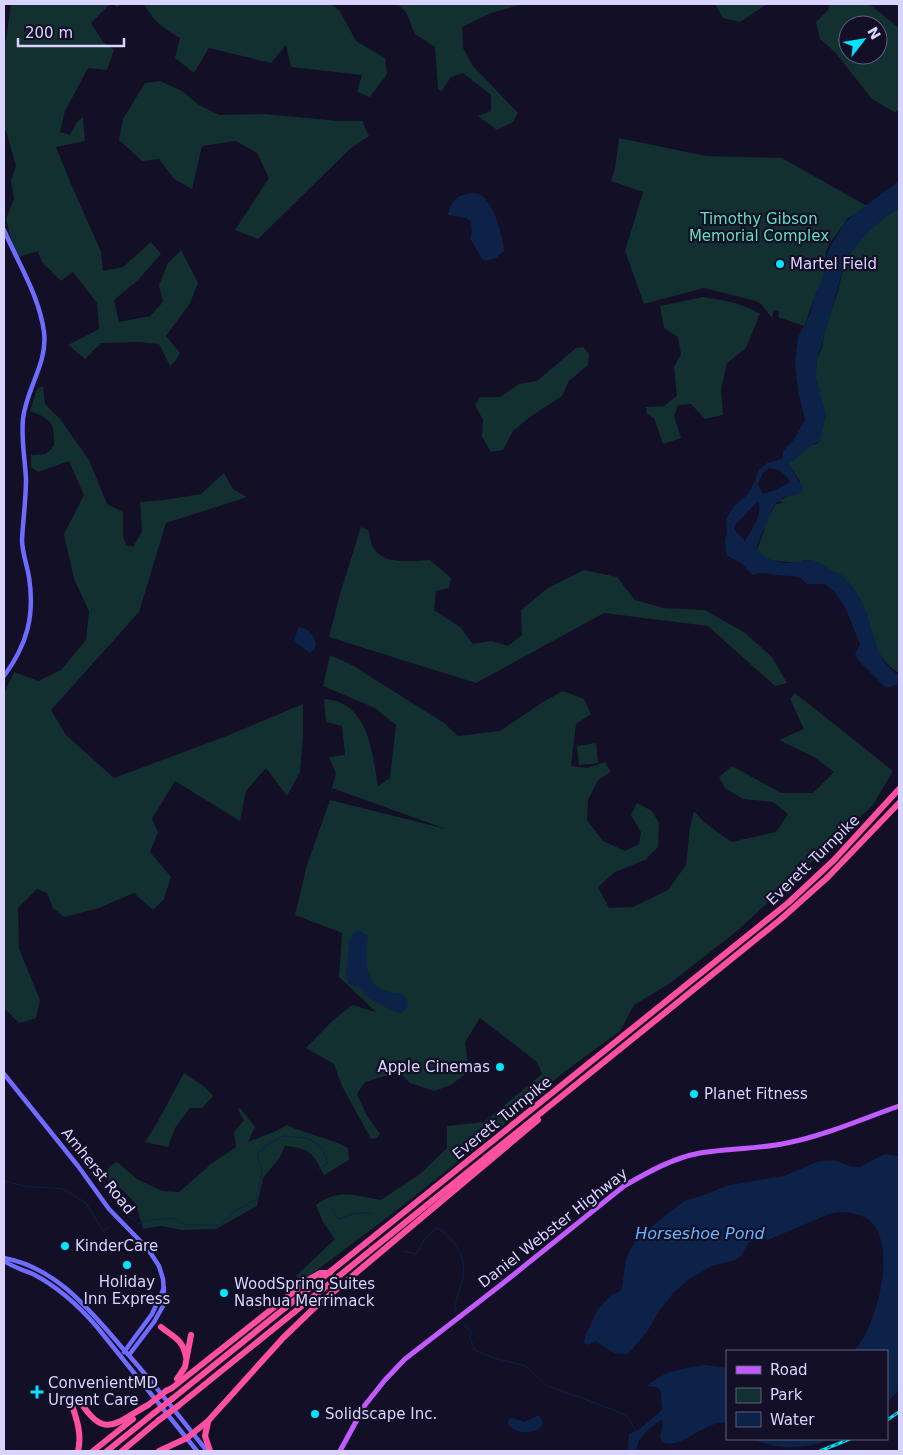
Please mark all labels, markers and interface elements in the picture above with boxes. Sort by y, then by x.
scale bar [18,15,124,47]
north arrow [838,15,888,65]
text: 200 m [25,24,73,42]
text: N [864,24,884,42]
park label: Timothy Gibson Memorial Complex [689,210,829,245]
place label: Martel Field [790,255,877,273]
marker: Martel Field [774,258,786,270]
street label: Everett Turnpike [763,811,863,909]
place label: Apple Cinemas [378,1058,490,1076]
marker: Apple Cinemas [494,1061,506,1073]
street label: Everett Turnpike [449,1073,555,1163]
place label: Planet Fitness [704,1085,808,1103]
marker: Planet Fitness [688,1088,700,1100]
street label: Amherst Road [58,1124,138,1218]
street label: Daniel Webster Highway [475,1164,631,1292]
water label: Horseshoe Pond [635,1224,766,1243]
place label: KinderCare [75,1237,158,1255]
marker: KinderCare [59,1240,71,1252]
marker: Holiday Inn Express [121,1259,133,1271]
place label: Holiday Inn Express [84,1273,171,1308]
place label: WoodSpring Suites Nashua Merrimack [234,1275,375,1310]
marker: WoodSpring Suites Nashua Merrimack [218,1287,230,1299]
legend [726,1350,888,1440]
text: Road [770,1361,808,1379]
place label: ConvenientMD Urgent Care [48,1374,158,1409]
marker: ConvenientMD Urgent Care [30,1385,44,1399]
text: Park [770,1386,803,1404]
place label: Solidscape Inc. [325,1405,437,1423]
marker: Solidscape Inc. [309,1408,321,1420]
text: Water [770,1411,815,1429]

